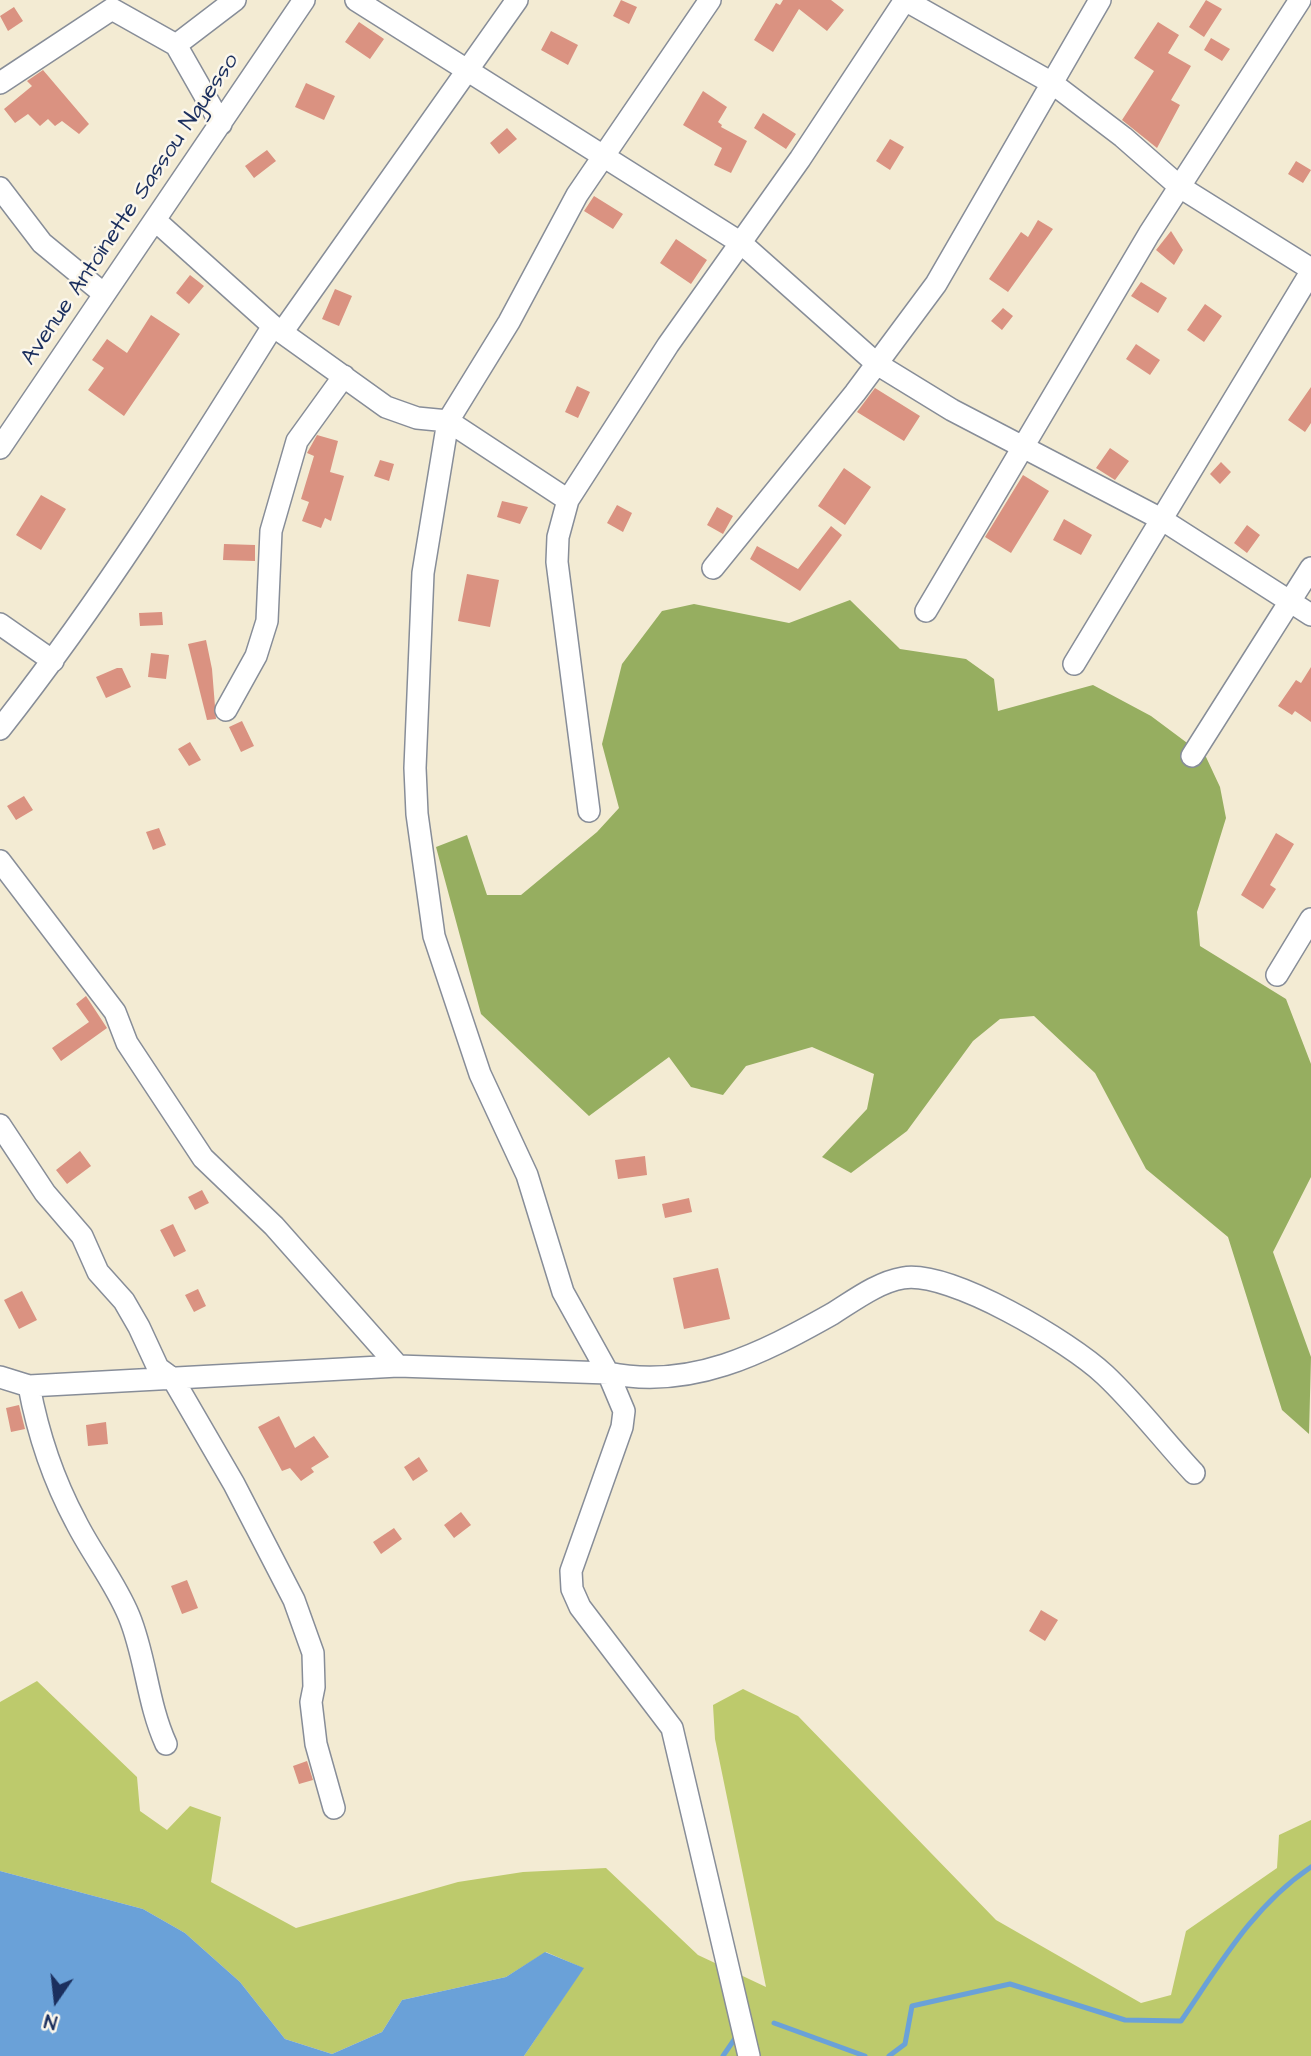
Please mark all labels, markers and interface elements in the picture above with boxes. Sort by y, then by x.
street label: Avenue Antoinette Sassou Nguesso [16,49,246,371]
north arrow [21,1965,91,2035]
text: N [42,2006,60,2035]

